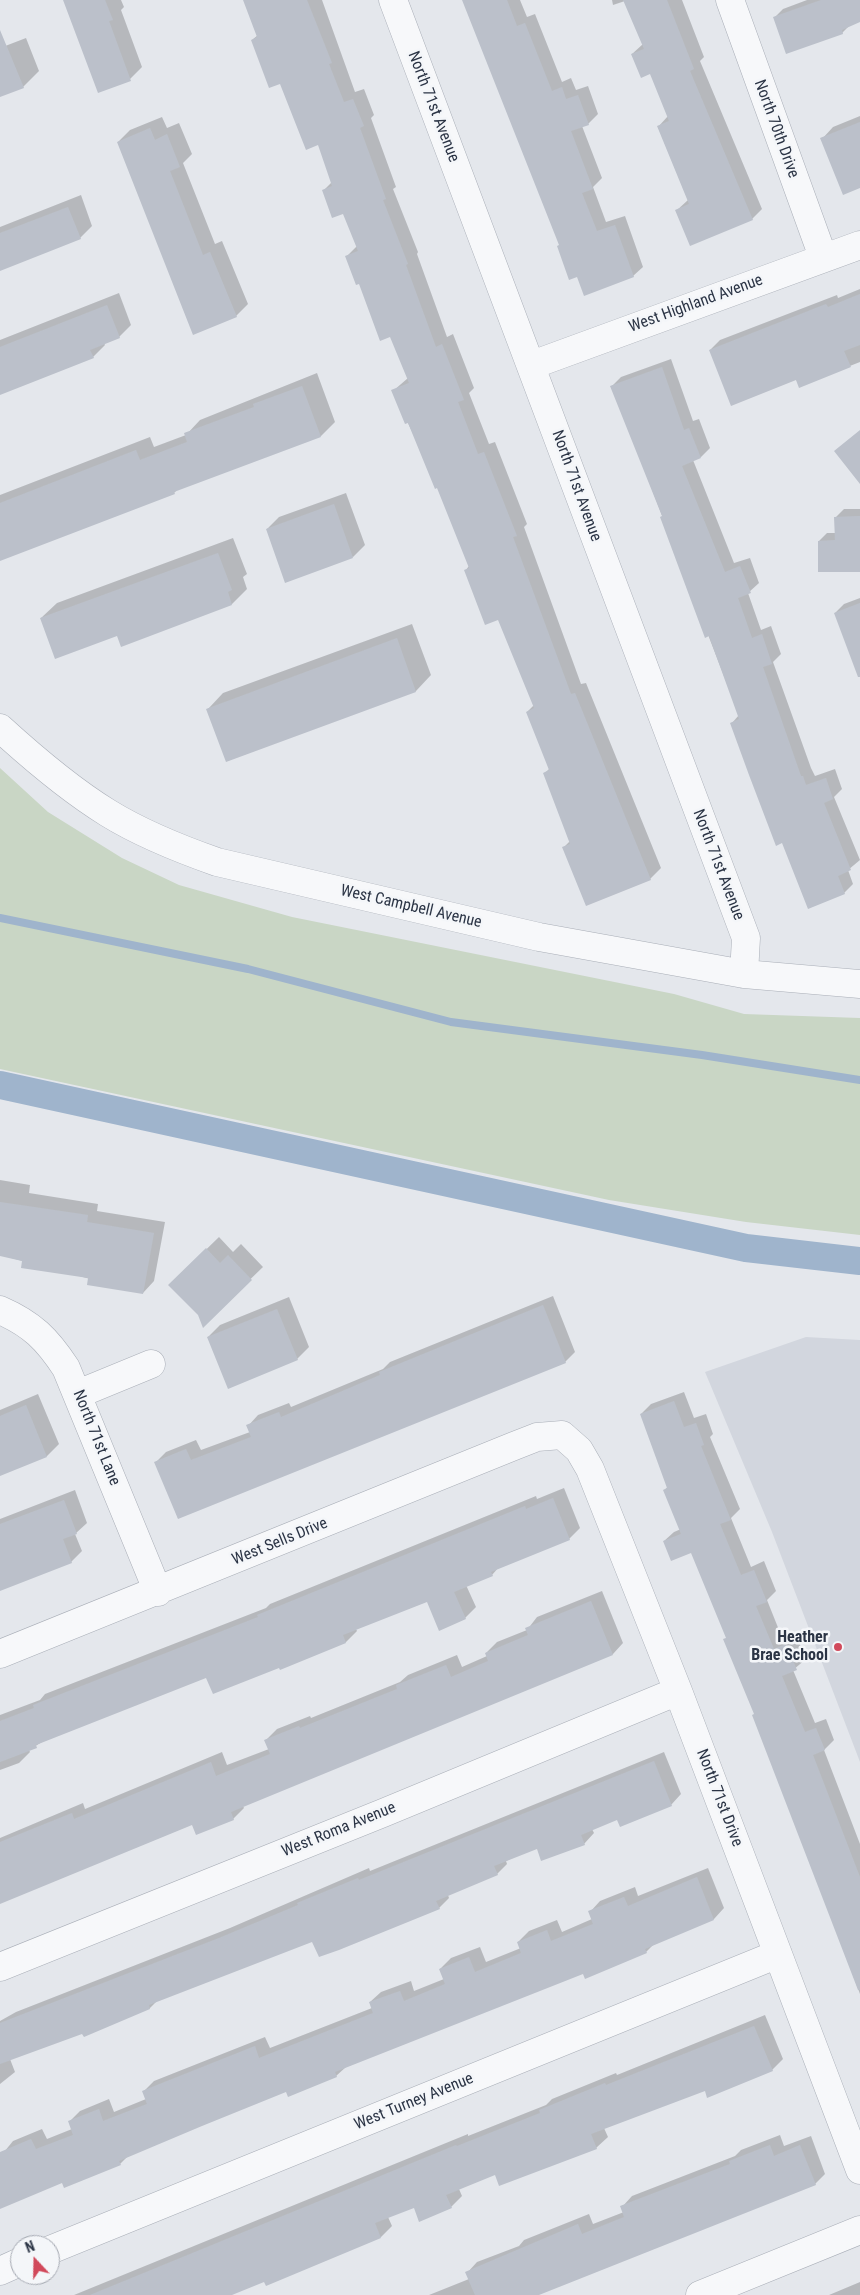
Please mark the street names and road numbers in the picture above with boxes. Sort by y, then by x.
street label: North 71st Avenue [403,49,463,165]
street label: North 70th Drive [749,77,803,181]
street label: West Highland Avenue [626,271,766,337]
street label: North 71st Avenue [547,428,605,544]
street label: North 71st Avenue [688,807,748,923]
street label: West Campbell Avenue [339,881,483,933]
street label: North 71st Lane [68,1387,124,1489]
street label: West Sells Drive [229,1514,331,1570]
street label: North 71st Drive [692,1747,746,1849]
street label: West Roma Avenue [279,1798,399,1862]
street label: West Turney Avenue [352,2069,476,2135]

